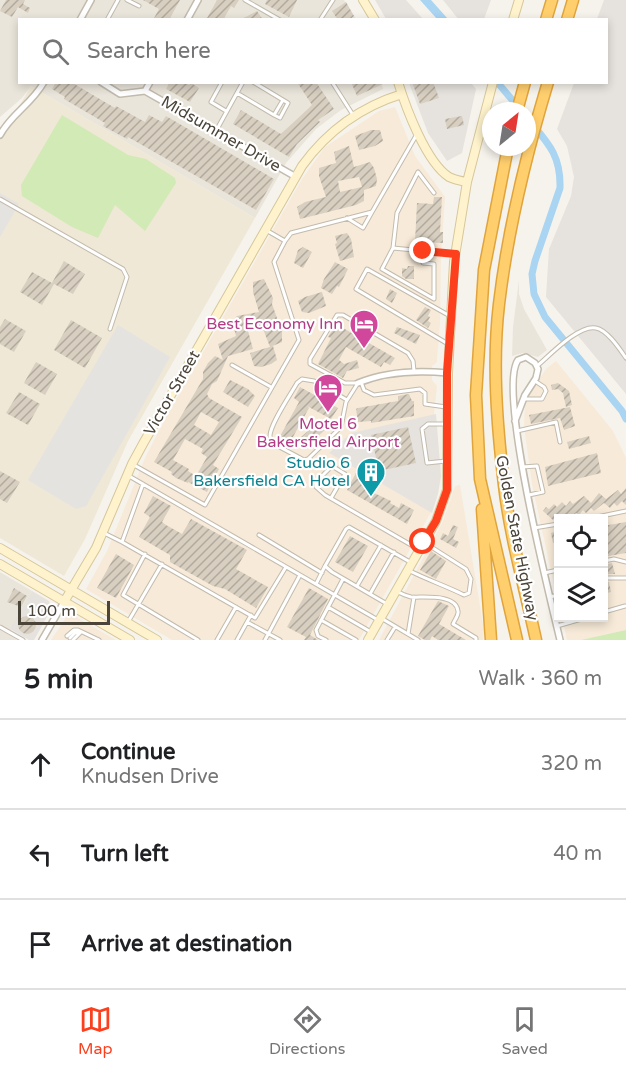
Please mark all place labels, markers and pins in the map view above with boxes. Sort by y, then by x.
hotel icon: Best Economy Inn [348,308,380,350]
place label: Best Economy Inn [206,314,343,334]
hotel icon: Motel 6 Bakersfield Airport [312,372,344,414]
place label: Motel 6 Bakersfield Airport [256,414,400,452]
place label: Studio 6 Bakersfield CA Hotel [193,453,350,491]
building icon: Studio 6 Bakersfield CA Hotel [355,456,387,498]

